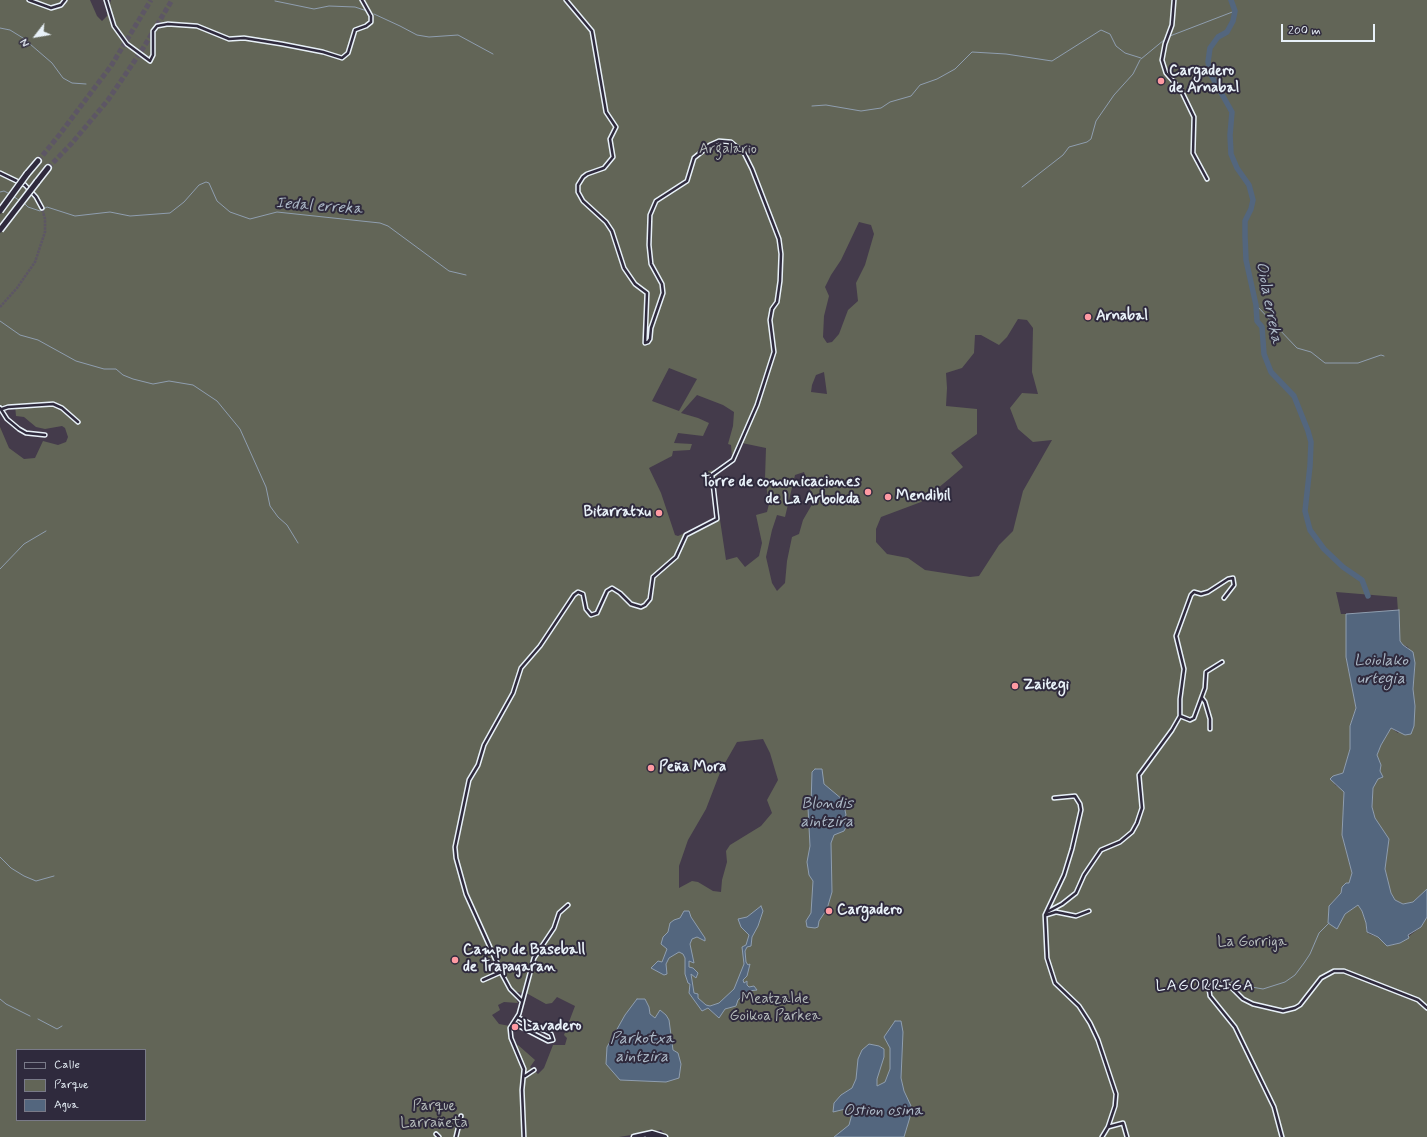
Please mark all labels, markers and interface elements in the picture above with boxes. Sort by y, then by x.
north arrow [16,16,56,56]
scale bar [1283,16,1377,42]
text: 200 m [1288,23,1321,39]
text: N [18,35,34,49]
place label: Cargadero de Arnabal [1169,63,1239,98]
marker: Cargadero de Arnabal [1156,76,1166,86]
park label: Argalario [699,141,757,159]
water label: Iedal erreka [275,194,363,220]
water label: Oiola erreka [1251,260,1285,346]
place label: Arnabal [1096,308,1148,326]
marker: Arnabal [1083,312,1093,322]
place label: Torre de comunicaciones de La Arboleda [701,474,860,509]
marker: Torre de comunicaciones de La Arboleda [863,487,873,497]
place label: Mendibil [896,488,951,506]
marker: Mendibil [883,492,893,502]
place label: Bitarratxu [584,504,651,522]
marker: Bitarratxu [654,508,664,518]
water label: Loiolako urtegia [1354,652,1408,690]
place label: Zaitegi [1023,677,1069,695]
marker: Zaitegi [1010,681,1020,691]
place label: Peña Mora [659,759,726,777]
marker: Peña Mora [646,763,656,773]
water label: Blondis aintzira [800,795,854,833]
place label: Cargadero [837,902,902,920]
marker: Cargadero [824,906,834,916]
park label: La Gorriga [1217,934,1287,952]
place label: Campo de Baseball de Trapagaran [463,942,585,977]
marker: Campo de Baseball de Trapagaran [450,955,460,965]
district label: LAGORRIGA [1157,977,1253,997]
park label: Meatzalde Goikoa Parkea [729,991,821,1026]
place label: Lavadero [523,1018,581,1036]
marker: Lavadero [510,1022,520,1032]
water label: Parkotxa aintzira [610,1030,674,1068]
legend [16,1049,146,1121]
text: Calle [54,1057,80,1073]
text: Parque [54,1077,89,1093]
text: Agua [54,1097,78,1113]
park label: Parque Larrañeta [400,1098,468,1133]
water label: Ostion osina [843,1102,923,1122]

